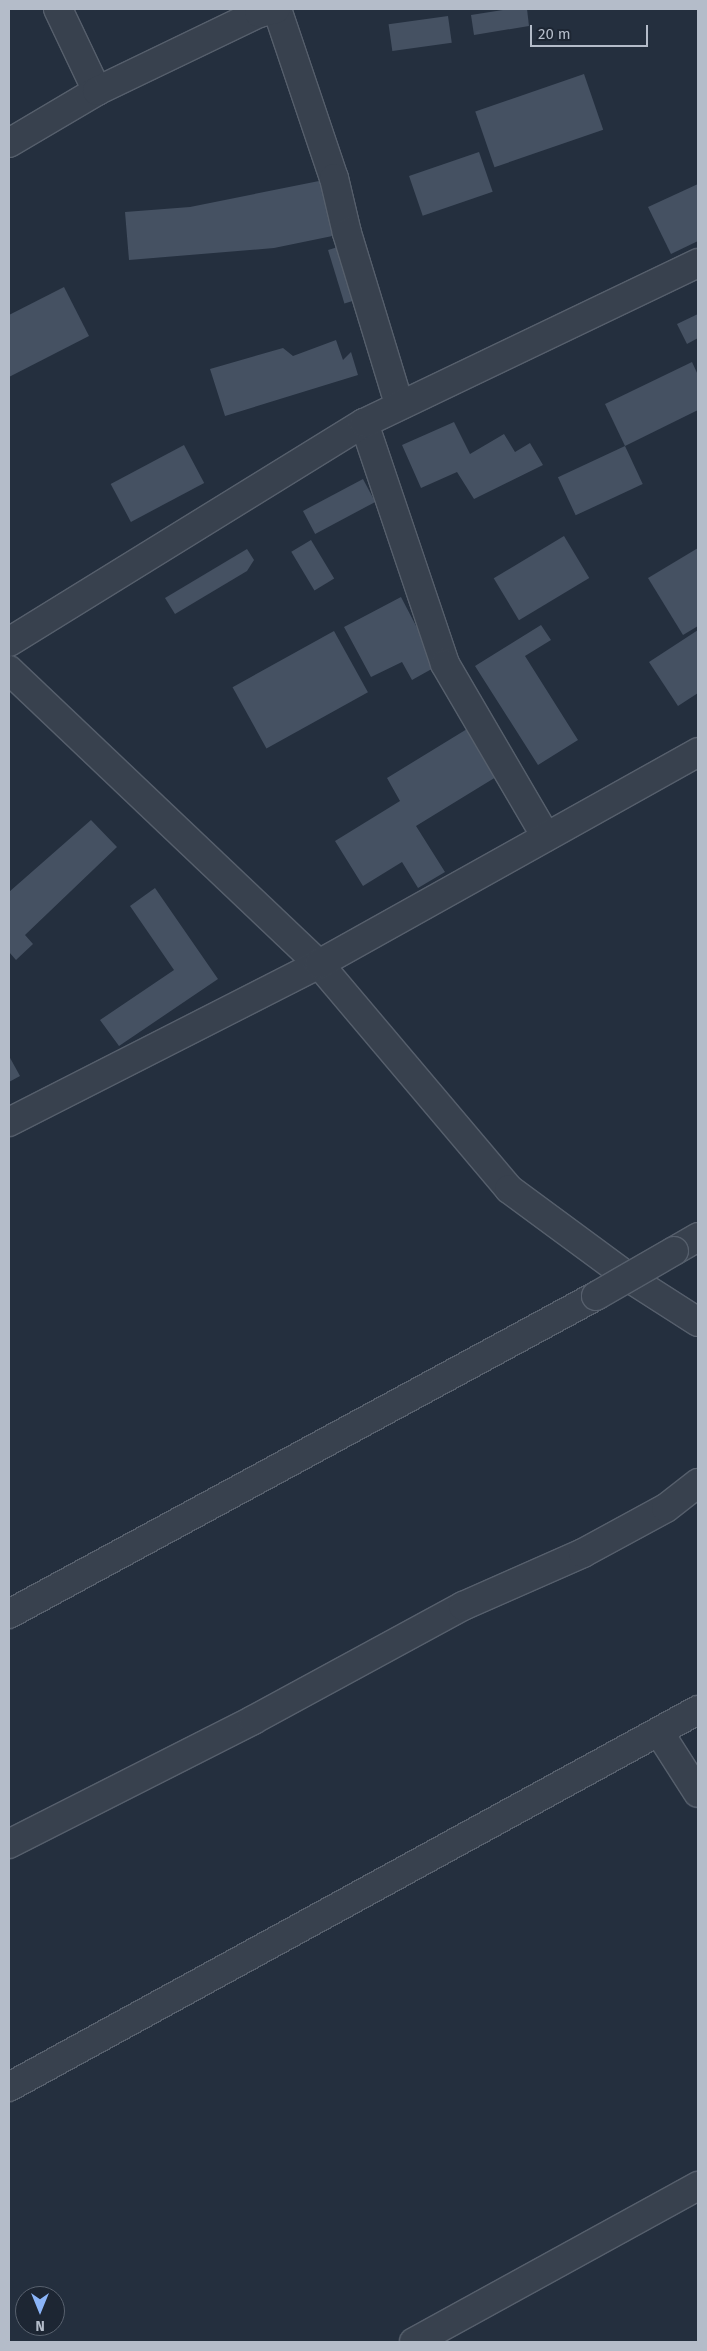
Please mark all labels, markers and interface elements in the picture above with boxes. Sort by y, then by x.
scale bar [532,15,650,47]
text: 20 m [538,25,571,43]
north arrow [15,2286,65,2336]
text: N [35,2317,45,2334]

